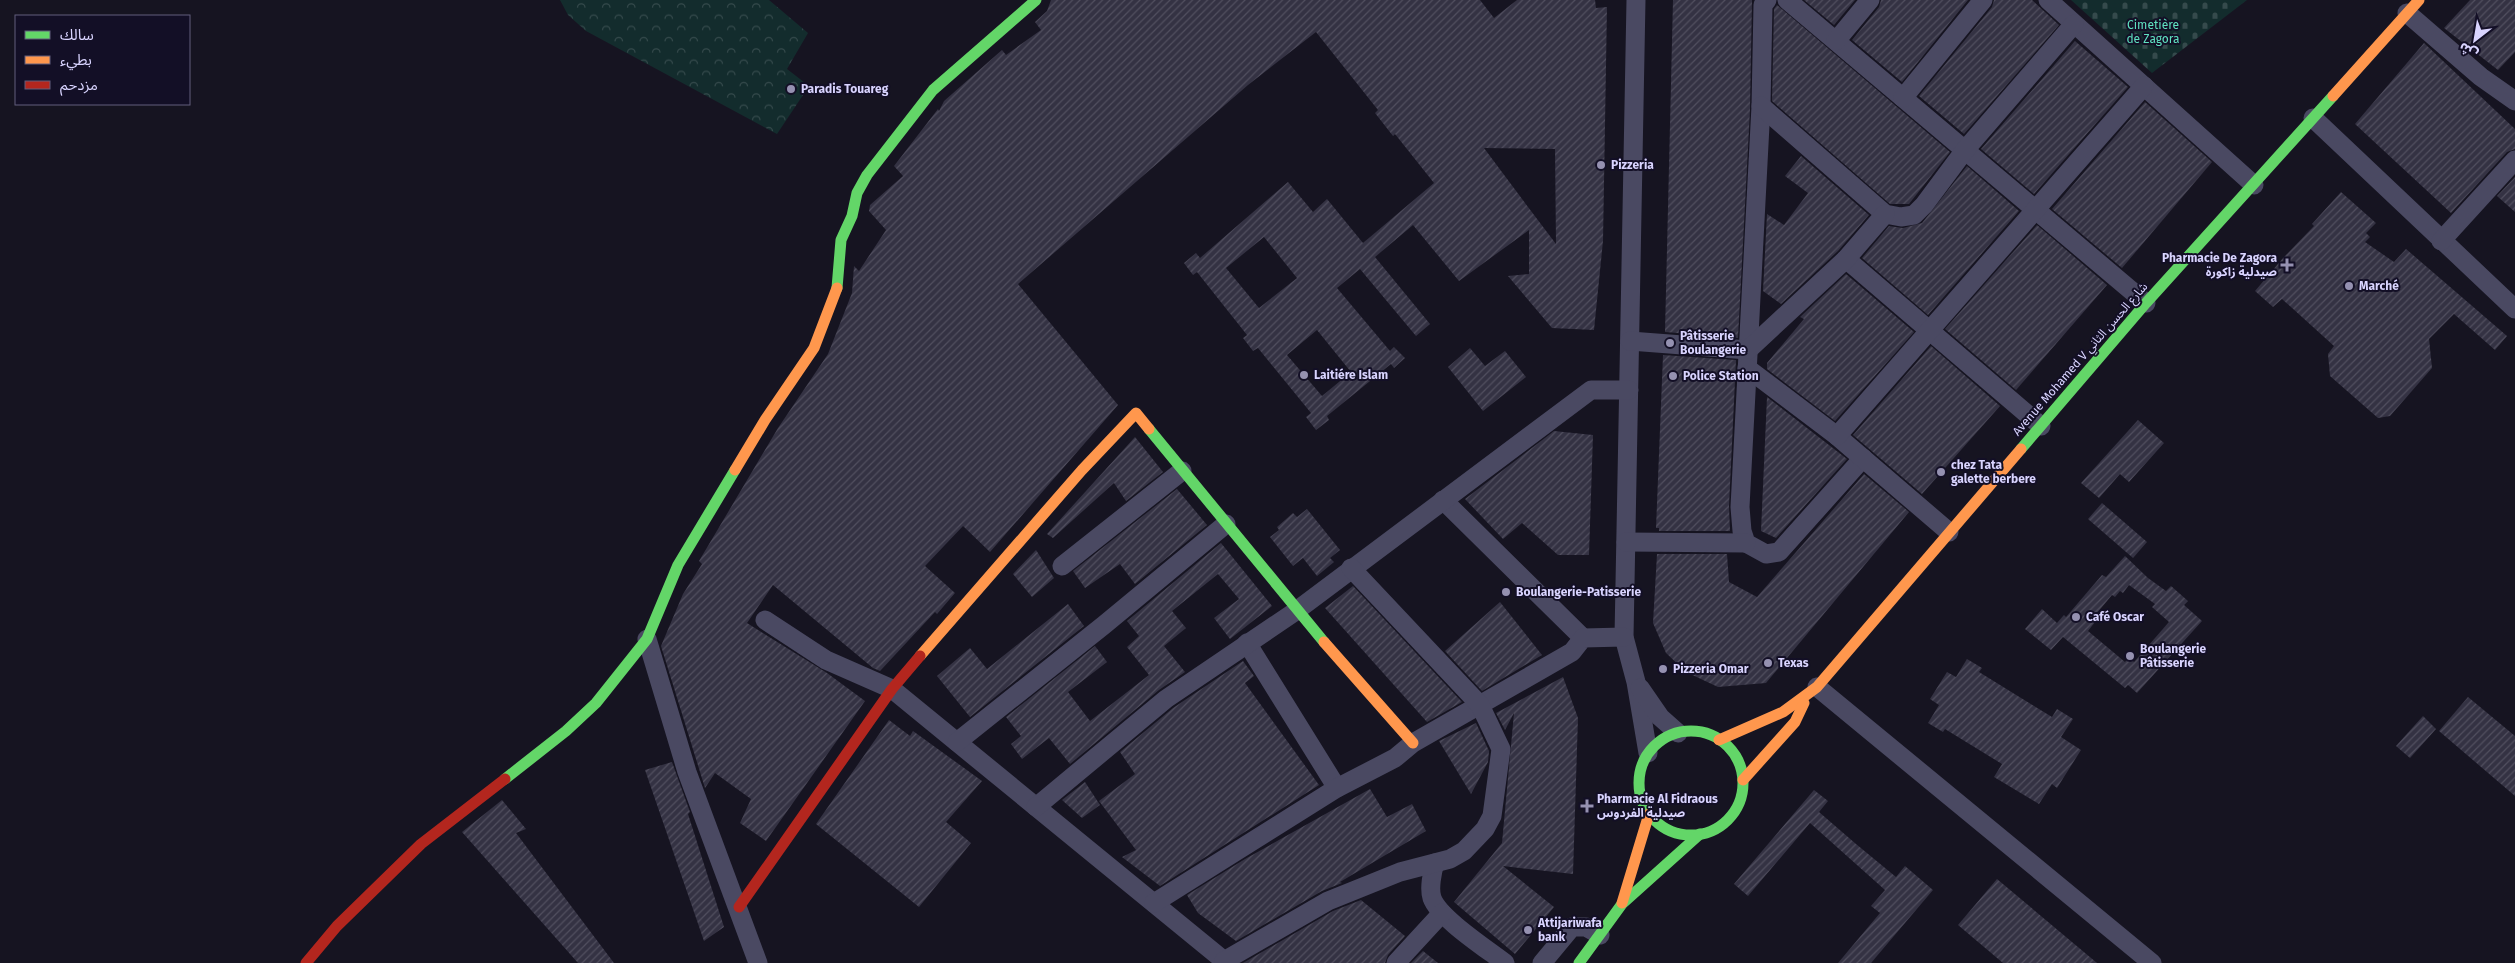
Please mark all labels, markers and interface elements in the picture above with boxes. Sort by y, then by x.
legend [15,15,190,105]
north arrow [2450,15,2500,65]
park label: Cimetière de Zagora [2126,18,2180,46]
text: سالك [60,26,94,44]
text: ش [2456,38,2481,63]
text: بطيء [60,51,92,71]
text: مزدحم [60,76,98,96]
place label: Paradis Touareg [801,82,889,96]
marker: Paradis Touareg [785,83,797,95]
place label: Pizzeria [1611,158,1654,172]
marker: Pizzeria [1595,159,1607,171]
place label: Pharmacie De Zagora صيدلية زاكورة [2162,251,2277,279]
marker: Pharmacie De Zagora صيدلية زاكورة [2281,259,2293,271]
place label: Marché [2359,279,2399,293]
street label: Avenue Mohamed V شارع الحسن الثاني [2010,280,2152,440]
marker: Marché [2343,280,2355,292]
place label: Pâtisserie Boulangerie [1680,329,1746,357]
marker: Pâtisserie Boulangerie [1664,337,1676,349]
place label: Laitiére Islam [1314,368,1388,382]
marker: Laitiére Islam [1298,369,1310,381]
place label: Police Station [1683,369,1759,383]
marker: Police Station [1667,370,1679,382]
place label: chez Tata galette berbere [1951,458,2036,486]
marker: chez Tata galette berbere [1935,466,1947,478]
place label: Boulangerie-Patisserie [1516,585,1641,599]
marker: Boulangerie-Patisserie [1500,586,1512,598]
place label: Café Oscar [2086,610,2144,624]
marker: Café Oscar [2070,611,2082,623]
place label: Boulangerie Pâtisserie [2140,642,2206,670]
marker: Boulangerie Pâtisserie [2124,650,2136,662]
place label: Texas [1778,656,1809,670]
marker: Texas [1762,657,1774,669]
place label: Pizzeria Omar [1673,662,1749,676]
marker: Pizzeria Omar [1657,663,1669,675]
place label: Pharmacie Al Fidraous صيدلية الفردوس [1597,792,1718,820]
marker: Pharmacie Al Fidraous صيدلية الفردوس [1581,800,1593,812]
place label: Attijariwafa bank [1537,916,1602,944]
marker: Attijariwafa bank [1522,924,1534,936]

